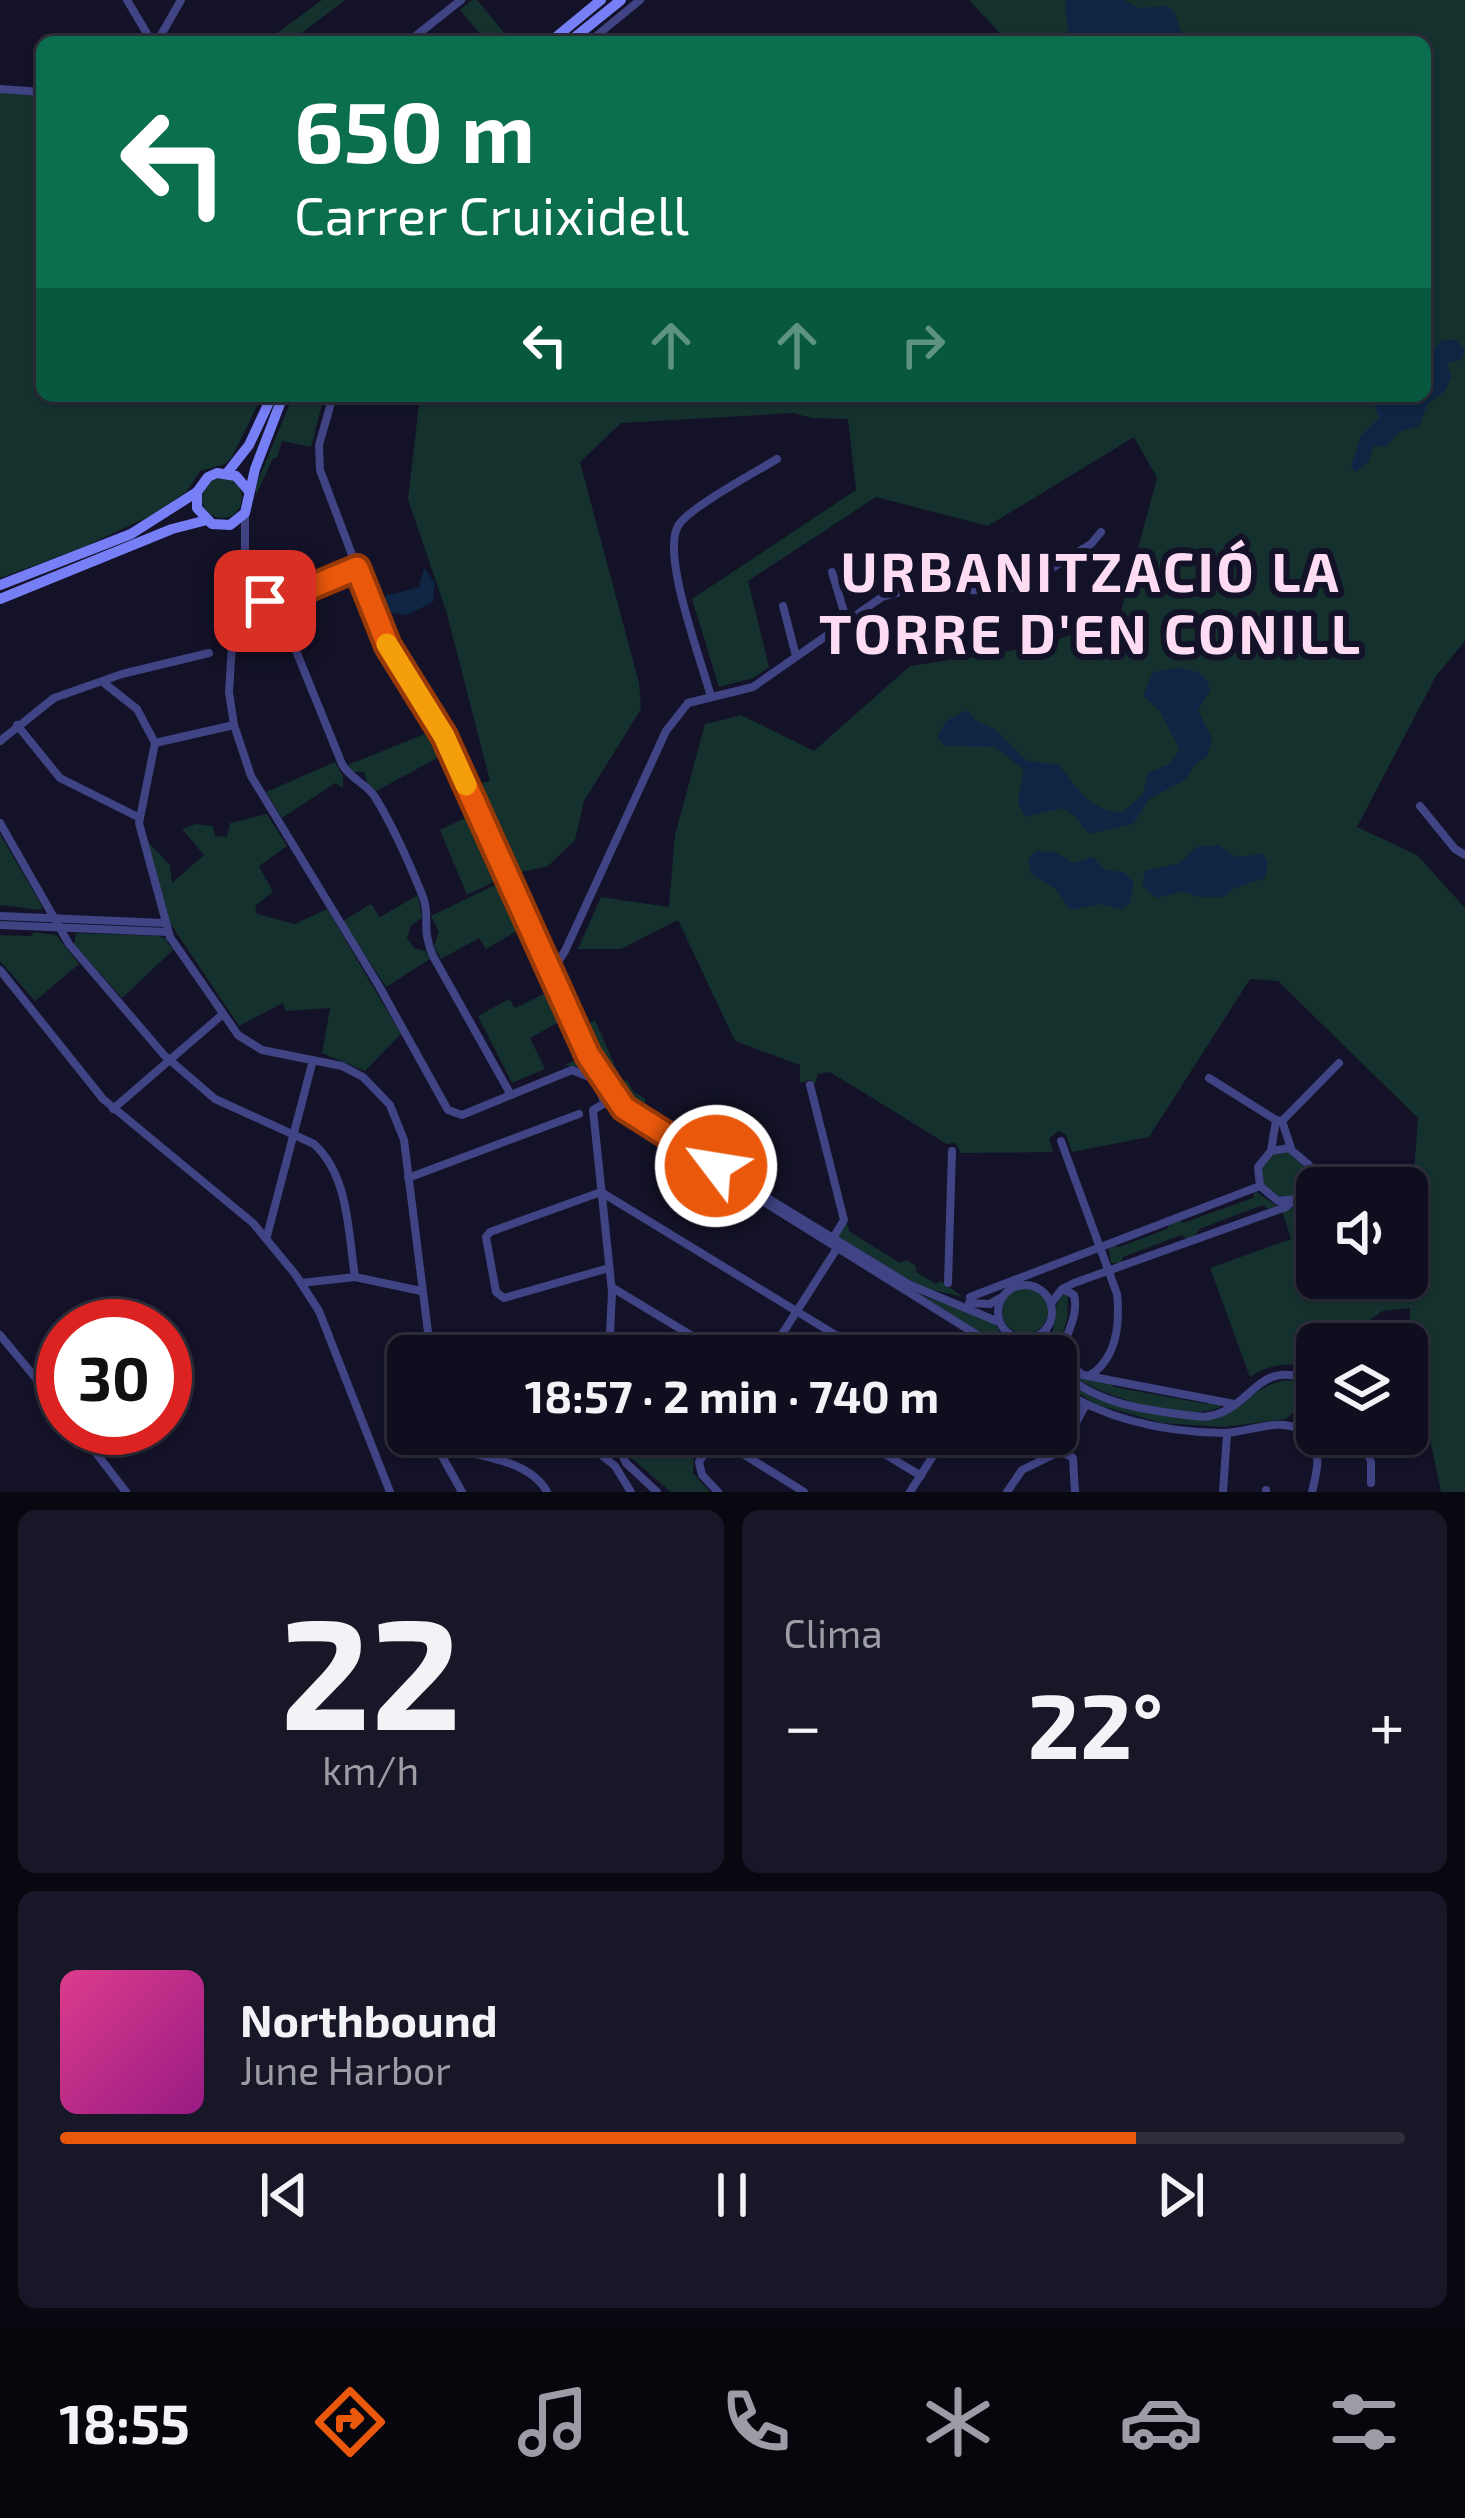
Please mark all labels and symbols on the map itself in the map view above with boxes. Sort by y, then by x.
district label: URBANITZACIÓ LA TORRE D'EN CONILL [819,538,1363,665]
pin [214,550,316,652]
position arrow [653,1103,779,1229]
speed limit sign: 30 [36,1299,192,1455]

